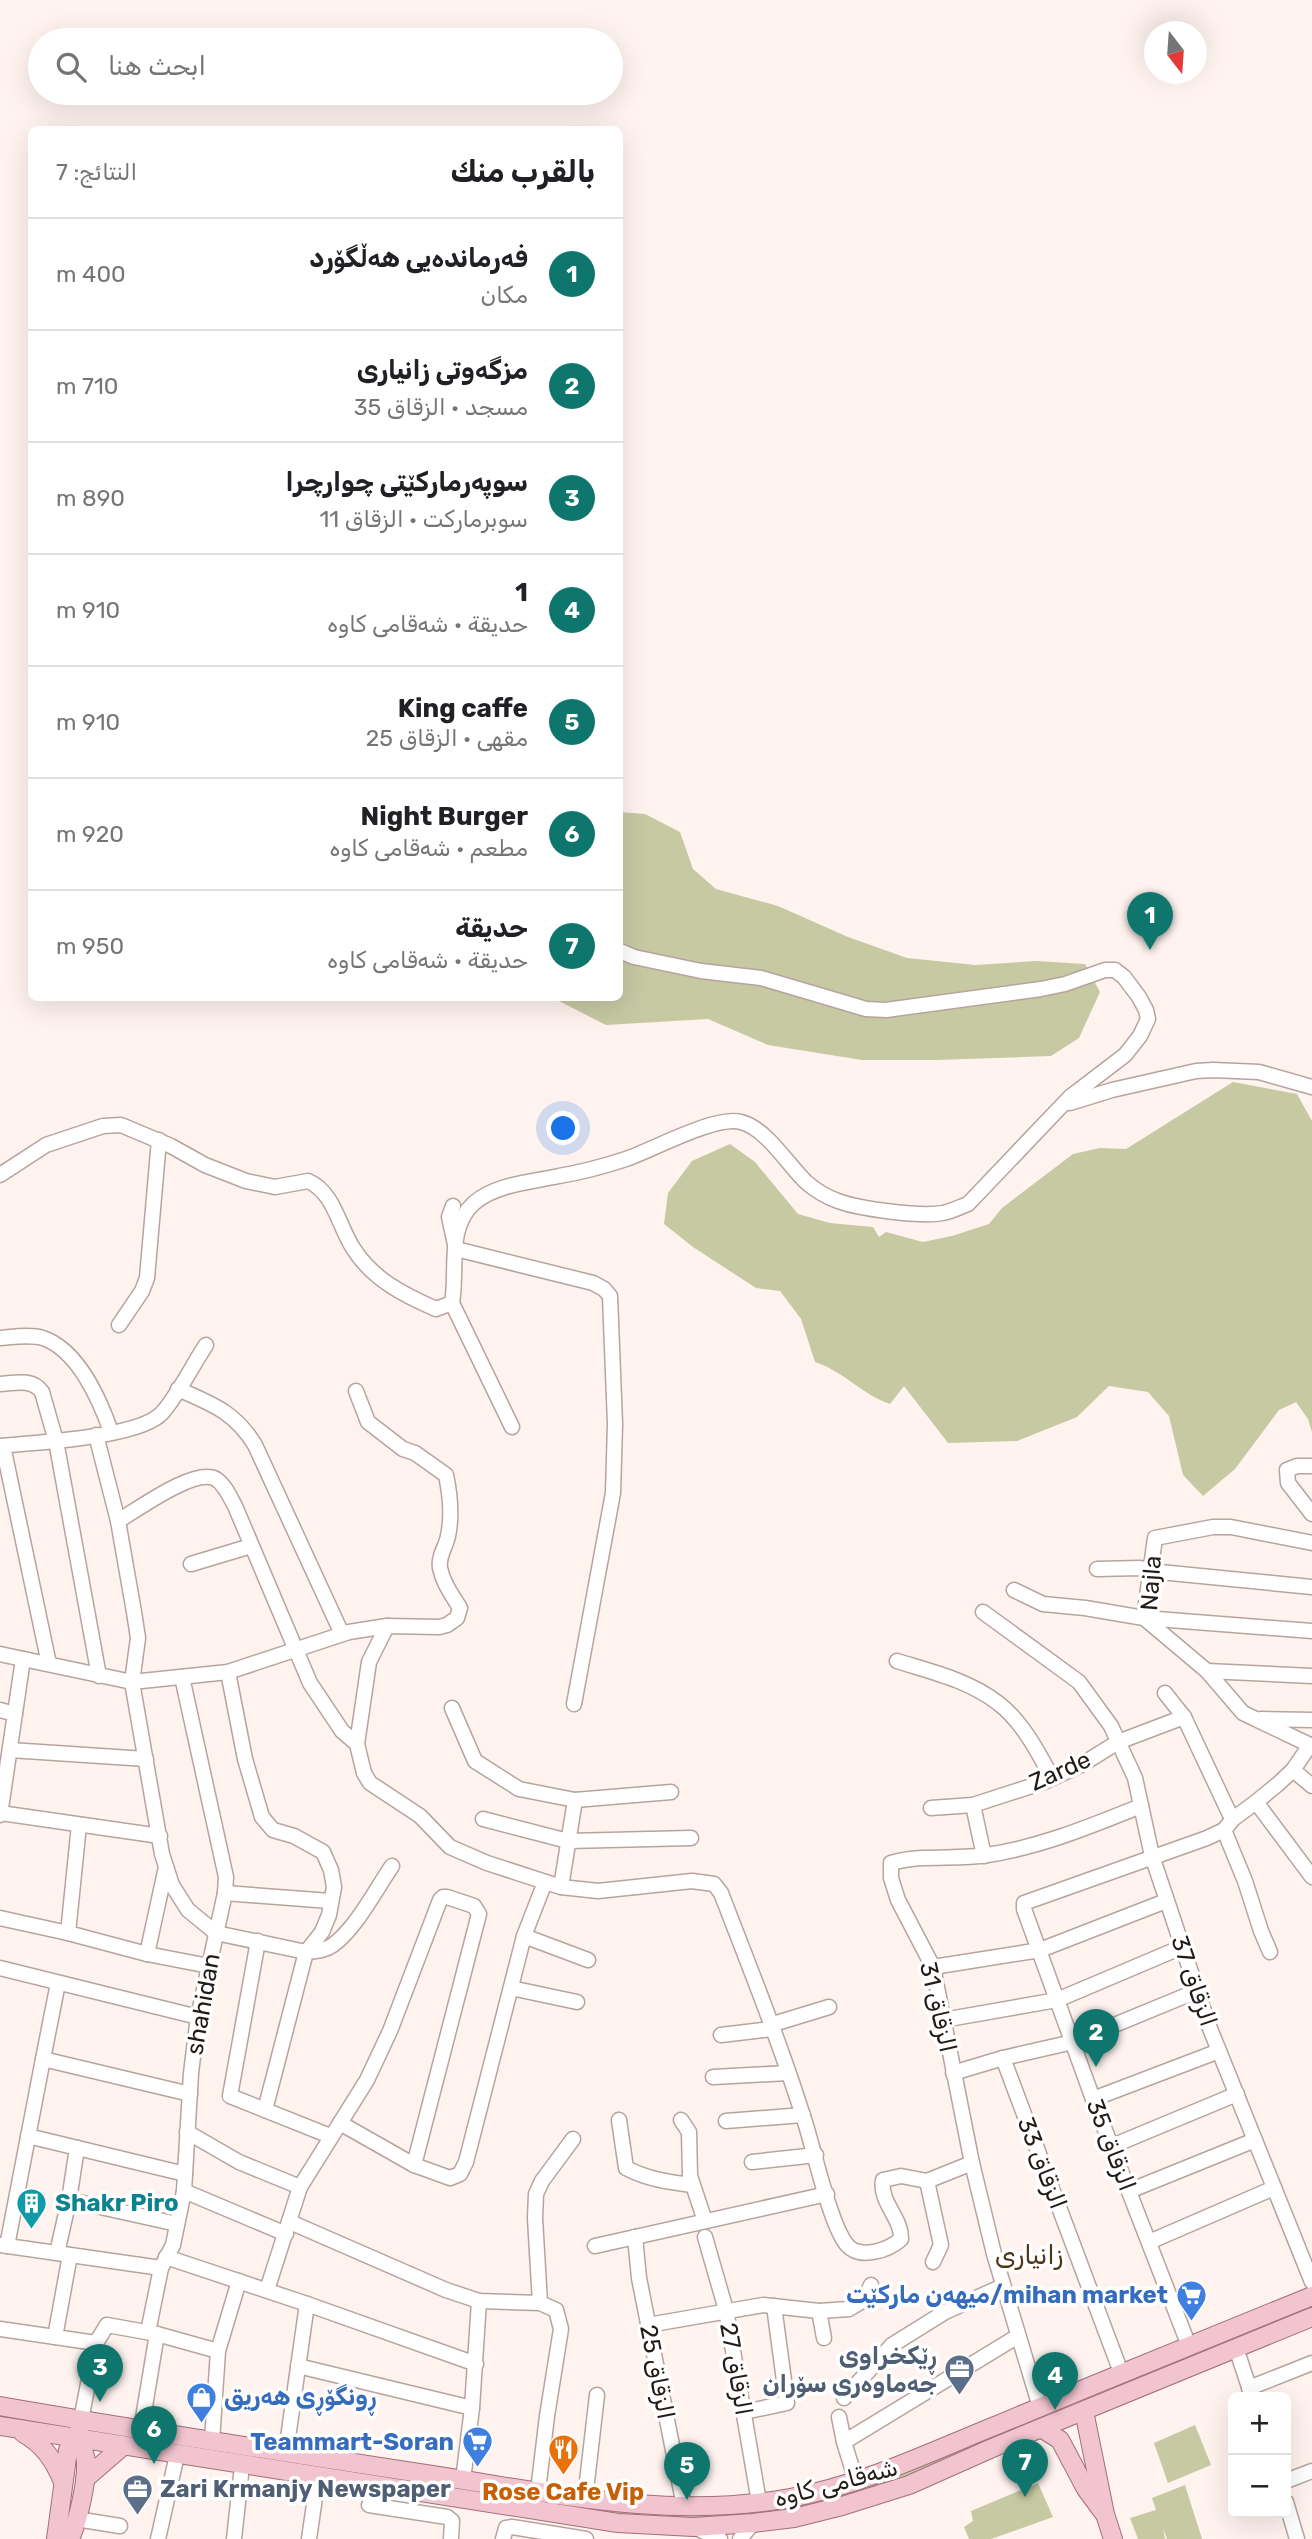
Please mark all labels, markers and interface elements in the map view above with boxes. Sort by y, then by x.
north arrow [1144,21,1207,84]
search box [28,28,623,105]
icon: search [52,48,90,86]
text: ابحث هنا [108,51,206,82]
text: بالقرب منك [450,154,595,190]
text: النتائج: 7 [56,158,137,186]
text: فەرماندەیی هەڵگۆرد [309,243,528,274]
text: 400 m [56,260,126,288]
text: 1 [566,260,578,288]
text: مكان [481,281,528,309]
text: مزگەوتی زانیاری [357,355,528,386]
text: 710 m [56,372,118,400]
text: 2 [565,372,579,400]
text: مسجد · الزقاق 35 [354,393,528,421]
text: سوپەرمارکێتی چوارچرا [286,467,528,498]
text: 890 m [56,484,125,512]
text: 3 [564,484,580,512]
text: سوبرماركت · الزقاق 11 [319,505,528,533]
text: 1 [515,577,528,608]
text: 910 m [56,596,120,624]
text: 4 [564,596,580,624]
text: حديقة · شەقامی کاوە [327,610,528,638]
text: King caffe [398,693,528,724]
text: 910 m [56,708,120,736]
text: 5 [565,708,579,736]
text: مقهى · الزقاق 25 [366,724,528,752]
text: Night Burger [361,801,528,832]
text: 920 m [56,820,124,848]
text: 6 [565,820,580,848]
text: مطعم · شەقامی کاوە [329,834,528,862]
pin: 1 [1127,892,1173,950]
text: حديقة [455,913,528,944]
text: 950 m [56,932,124,960]
text: 7 [565,932,579,960]
text: حديقة · شەقامی کاوە [327,946,528,974]
your location [546,1111,580,1145]
street label: Najla [1135,1554,1167,1612]
street label: Zarde [1025,1745,1095,1797]
street label: الزقاق 37 [1165,1932,1223,2030]
street label: shahidan [180,1951,226,2057]
street label: الزقاق 31 [914,1959,962,2055]
pin: 2 [1073,2009,1119,2067]
street label: الزقاق 35 [1081,2095,1141,2195]
street label: الزقاق 33 [1012,2113,1072,2213]
building icon: Shakr Piro [15,2186,49,2230]
place label: Shakr Piro [55,2189,179,2217]
district label: زانیاری [995,2240,1063,2271]
supermarket icon: میهەن مارکێت/mihan market [1174,2278,1208,2322]
place label: میهەن مارکێت/mihan market [846,2281,1168,2309]
street label: الزقاق 27 [714,2320,758,2418]
street label: الزقاق 25 [634,2322,680,2422]
place label: ڕێکخراوی جەماوەری سۆران [762,2342,937,2399]
pin: 3 [77,2344,123,2402]
pin: 4 [1032,2352,1078,2410]
office icon: ڕێکخراوی جەماوەری سۆران [943,2353,977,2397]
shop icon: ڕونگۆڕی هەریق [184,2380,218,2424]
place label: ڕونگۆڕی هەریق [224,2383,377,2416]
map controls [1228,2392,1291,2518]
button: + [1228,2392,1291,2455]
pin: 6 [131,2406,177,2464]
supermarket icon: Teammart-Soran [460,2425,494,2469]
place label: Teammart-Soran [250,2428,454,2456]
restaurant icon: Rose Cafe Vip [546,2433,580,2477]
pin: 7 [1002,2439,1048,2497]
pin: 5 [664,2442,710,2500]
street label: شەقامی کاوە [771,2453,901,2513]
button: − [1228,2455,1291,2518]
office icon: Zari Krmanjy Newspaper [120,2472,154,2516]
place label: Zari Krmanjy Newspaper [160,2475,451,2503]
place label: Rose Cafe Vip [482,2478,644,2506]

